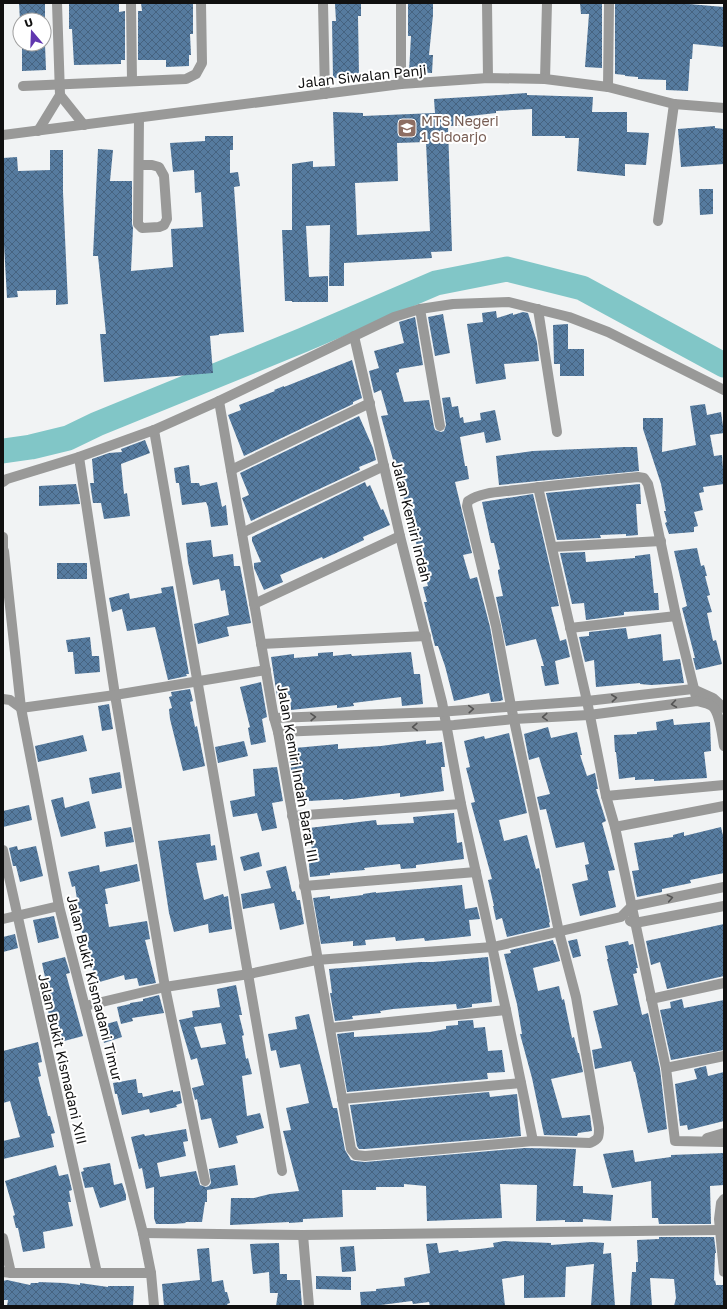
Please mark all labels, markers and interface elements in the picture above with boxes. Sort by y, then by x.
north arrow [12,12,52,52]
text: U [23,15,34,30]
street label: Jalan Siwalan Panji [297,61,427,91]
place label: MTS Negeri 1 Sidoarjo [421,112,499,145]
school or university icon: MTS Negeri 1 Sidoarjo [396,117,418,139]
street label: Jalan Kemiri Indah [389,458,435,584]
street label: Jalan Kemiri Indah Barat III [274,682,322,864]
one-way arrow [611,694,617,703]
one-way arrow [671,699,677,708]
one-way arrow [468,705,474,714]
one-way arrow [310,713,316,721]
one-way arrow [542,713,548,722]
one-way arrow [412,722,418,731]
street label: Jalan Bukit Kismadani Timur [64,893,126,1083]
one-way arrow [667,894,673,902]
street label: Jalan Bukit Kismadani XIII [35,972,91,1146]

